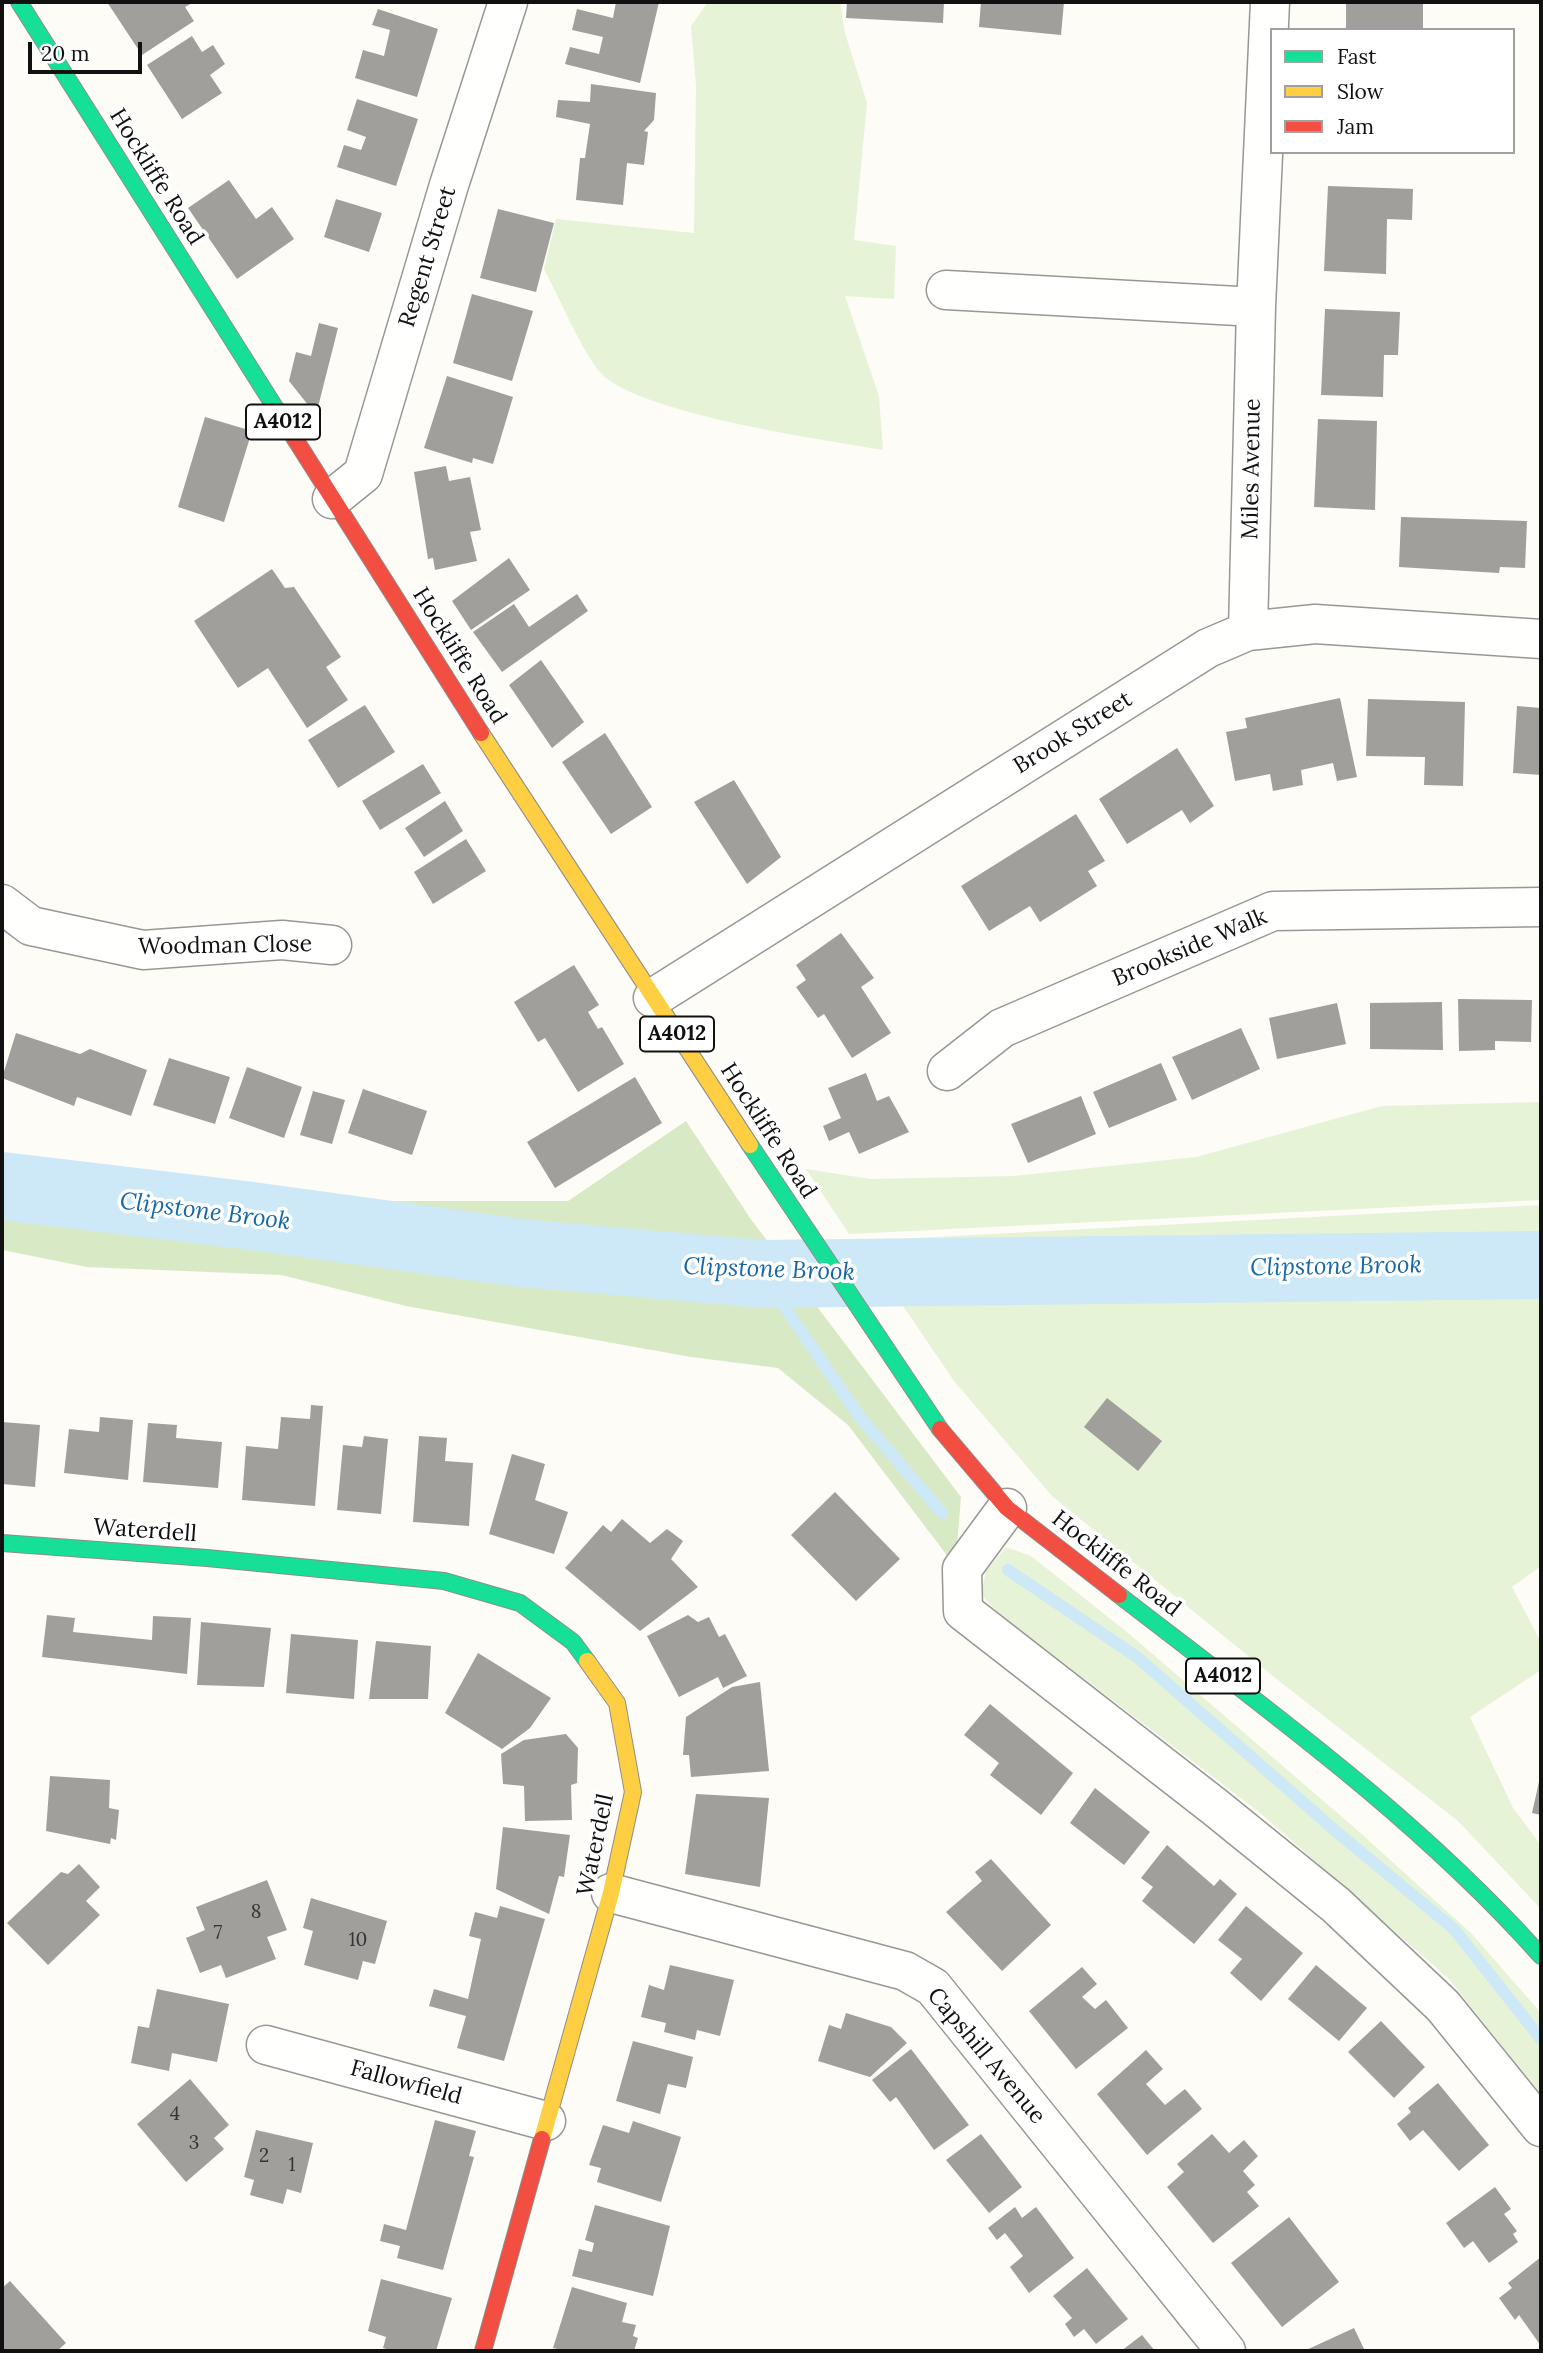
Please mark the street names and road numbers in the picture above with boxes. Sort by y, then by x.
street label: Hockliffe Road [103,104,209,250]
street label: Regent Street [393,183,463,331]
street label: Miles Avenue [1237,398,1267,540]
road number: A4012 [246,404,320,440]
street label: Hockliffe Road [406,583,512,729]
street label: Brook Street [1009,686,1137,780]
street label: Brookside Walk [1109,903,1271,993]
street label: Woodman Close [138,931,312,961]
road number: A4012 [640,1016,714,1052]
street label: Hockliffe Road [714,1058,822,1204]
street label: Hockliffe Road [1046,1505,1186,1623]
street label: Waterdell [92,1514,198,1548]
road number: A4012 [1186,1658,1260,1694]
street label: Waterdell [572,1791,620,1899]
street label: Capshill Avenue [921,1982,1051,2130]
street label: Fallowfield [347,2055,465,2111]

